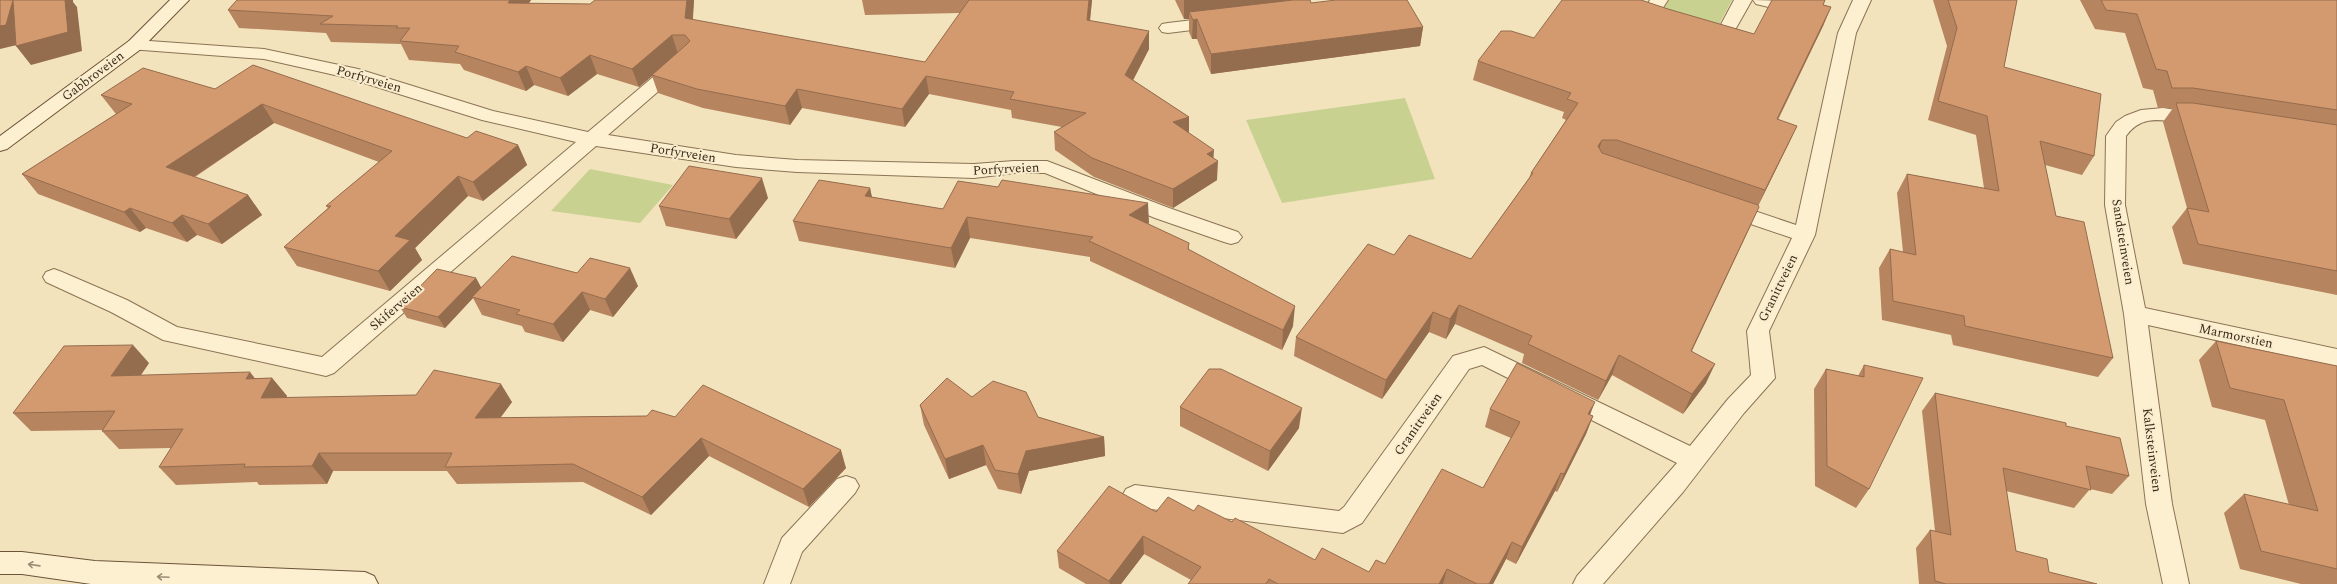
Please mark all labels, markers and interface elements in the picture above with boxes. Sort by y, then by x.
street label: Gabbroveien [58,46,129,106]
street label: Porfyrveien [334,60,404,98]
street label: Porfyrveien [649,138,718,168]
street label: Porfyrveien [972,157,1040,181]
street label: Sandsteinveien [2106,198,2140,287]
street label: Granittveien [1753,250,1803,325]
street label: Skiferveien [365,278,427,336]
street label: Marmorstien [2197,318,2275,354]
street label: Granittveien [1389,388,1447,460]
street label: Kalksteinveien [2137,407,2167,494]
one-way arrow [28,561,41,569]
one-way arrow [157,573,170,580]

